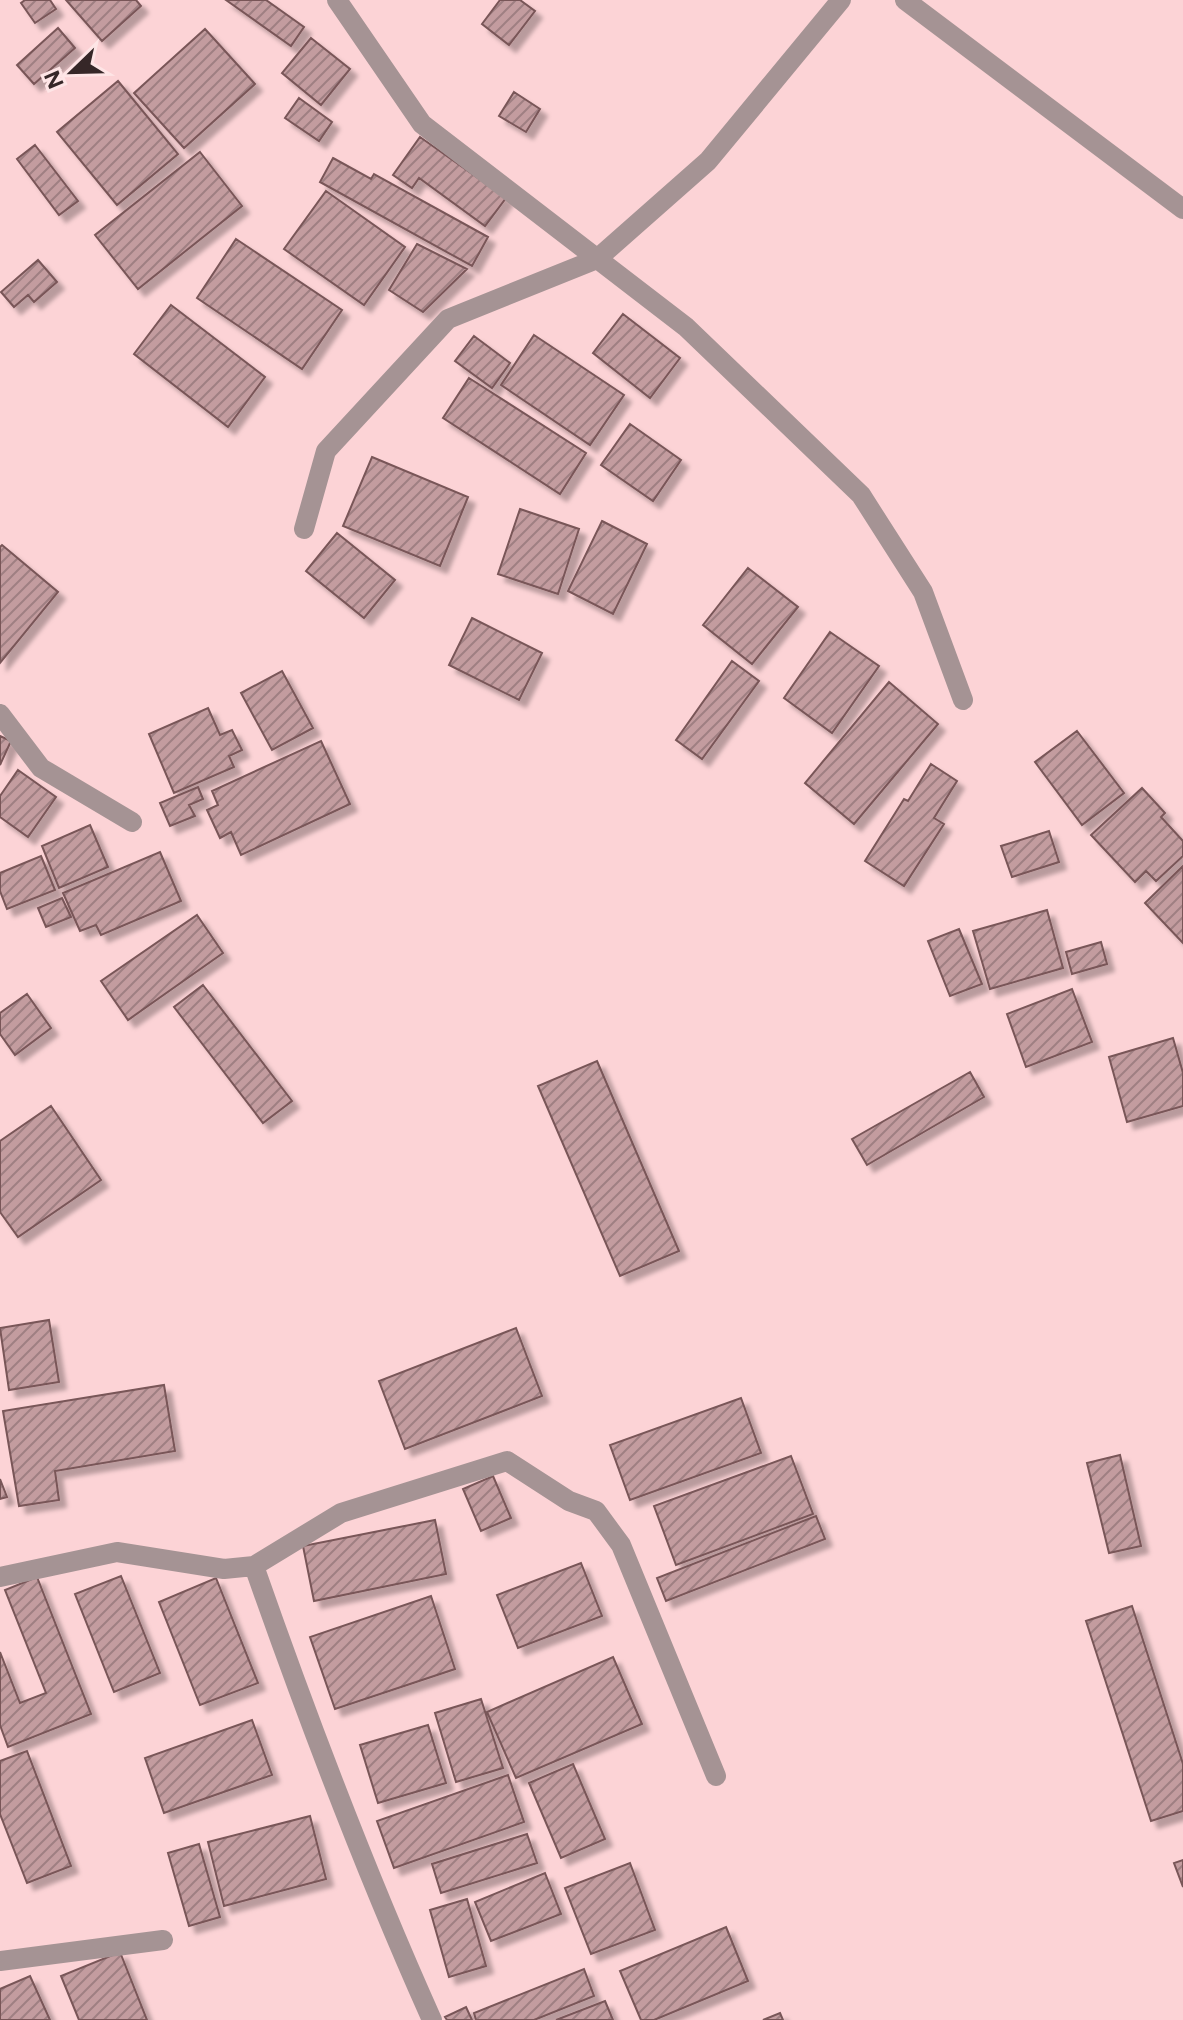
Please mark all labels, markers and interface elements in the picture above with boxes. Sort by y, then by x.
north arrow [32,32,112,112]
text: N [38,67,70,93]

